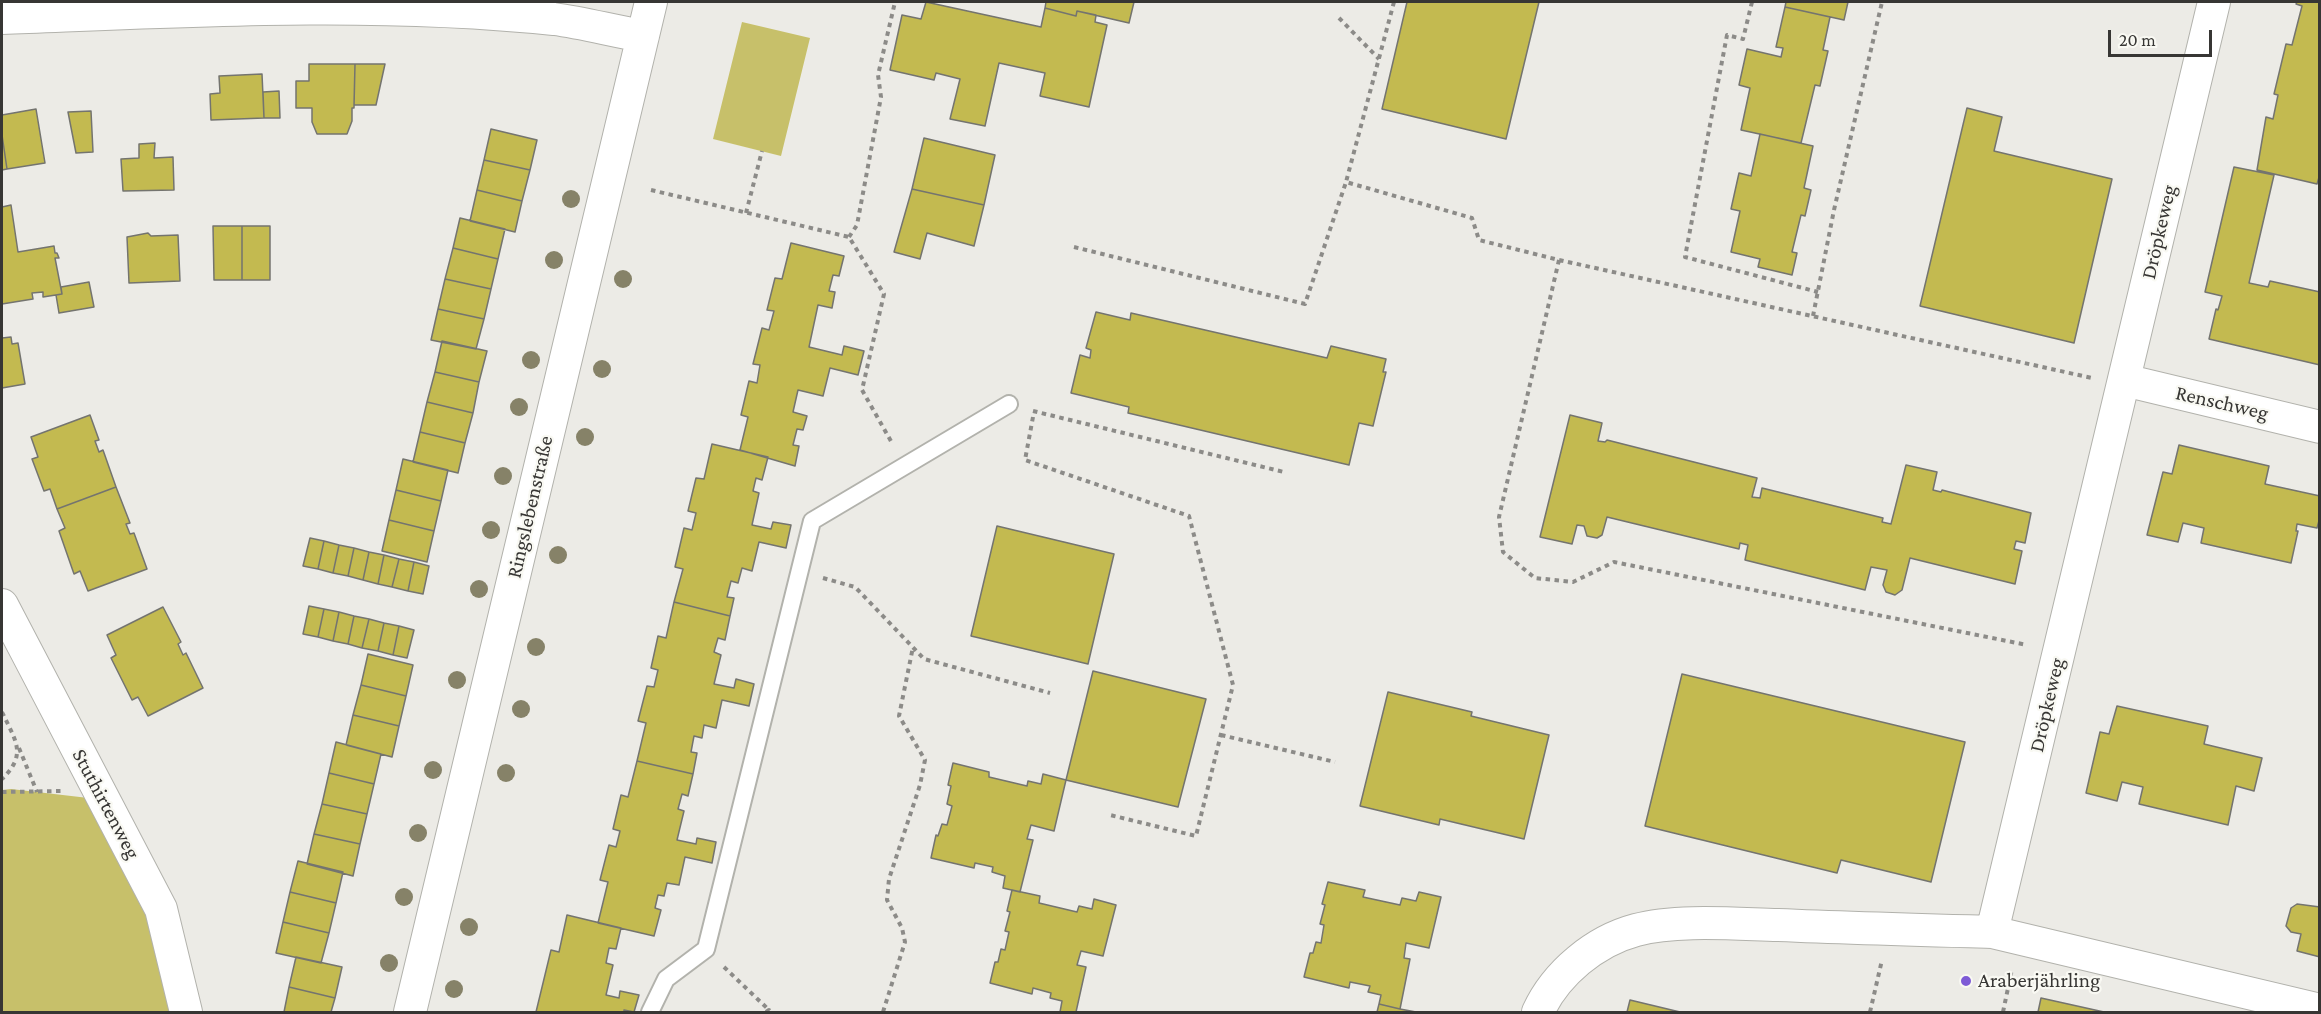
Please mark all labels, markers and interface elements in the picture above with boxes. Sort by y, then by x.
scale bar [2111,18,2214,56]
text: 20 m [2119,30,2156,50]
street label: Dröpkeweg [2136,182,2182,282]
street label: Renschweg [2173,380,2271,426]
street label: Ringslebenstraße [501,433,559,581]
street label: Dröpkeweg [2024,655,2070,755]
street label: Stuthirtenweg [66,745,146,863]
place label: Araberjährling [1978,968,2100,994]
marker: Araberjährling [1959,974,1973,988]

